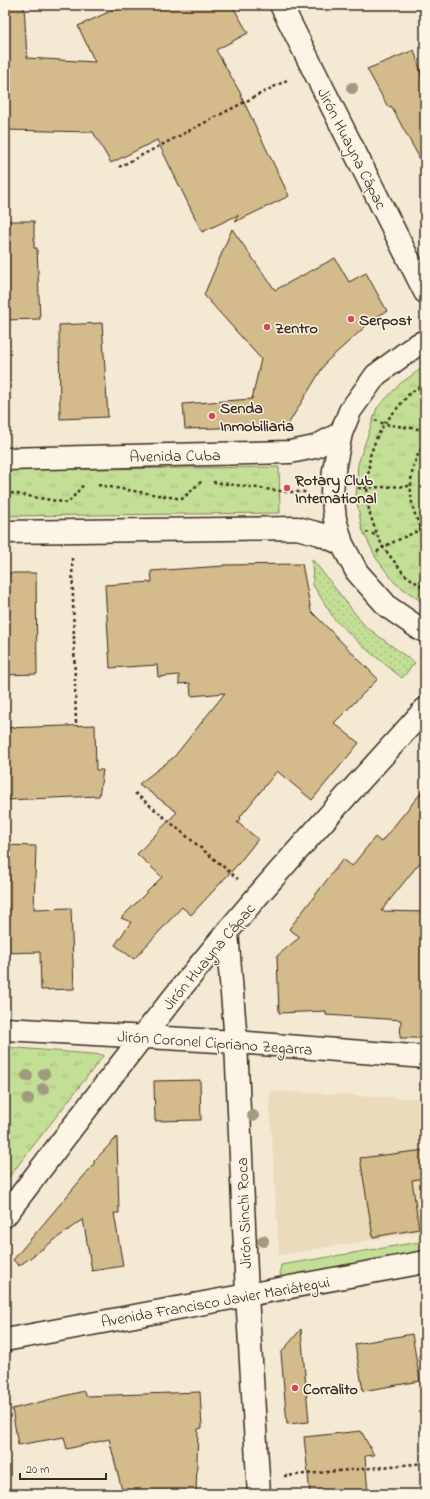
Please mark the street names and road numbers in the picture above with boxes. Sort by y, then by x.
street label: Jirón Huayna Cápac [310,84,393,215]
street label: Avenida Cuba [129,444,221,470]
street label: Jirón Huayna Cápac [157,898,262,1016]
street label: Jirón Coronel Cipriano Zegarra [116,1025,313,1063]
street label: Jirón Sinchi Roca [231,1157,259,1269]
street label: Avenida Francisco Javier Mariátegui [99,1271,332,1335]

